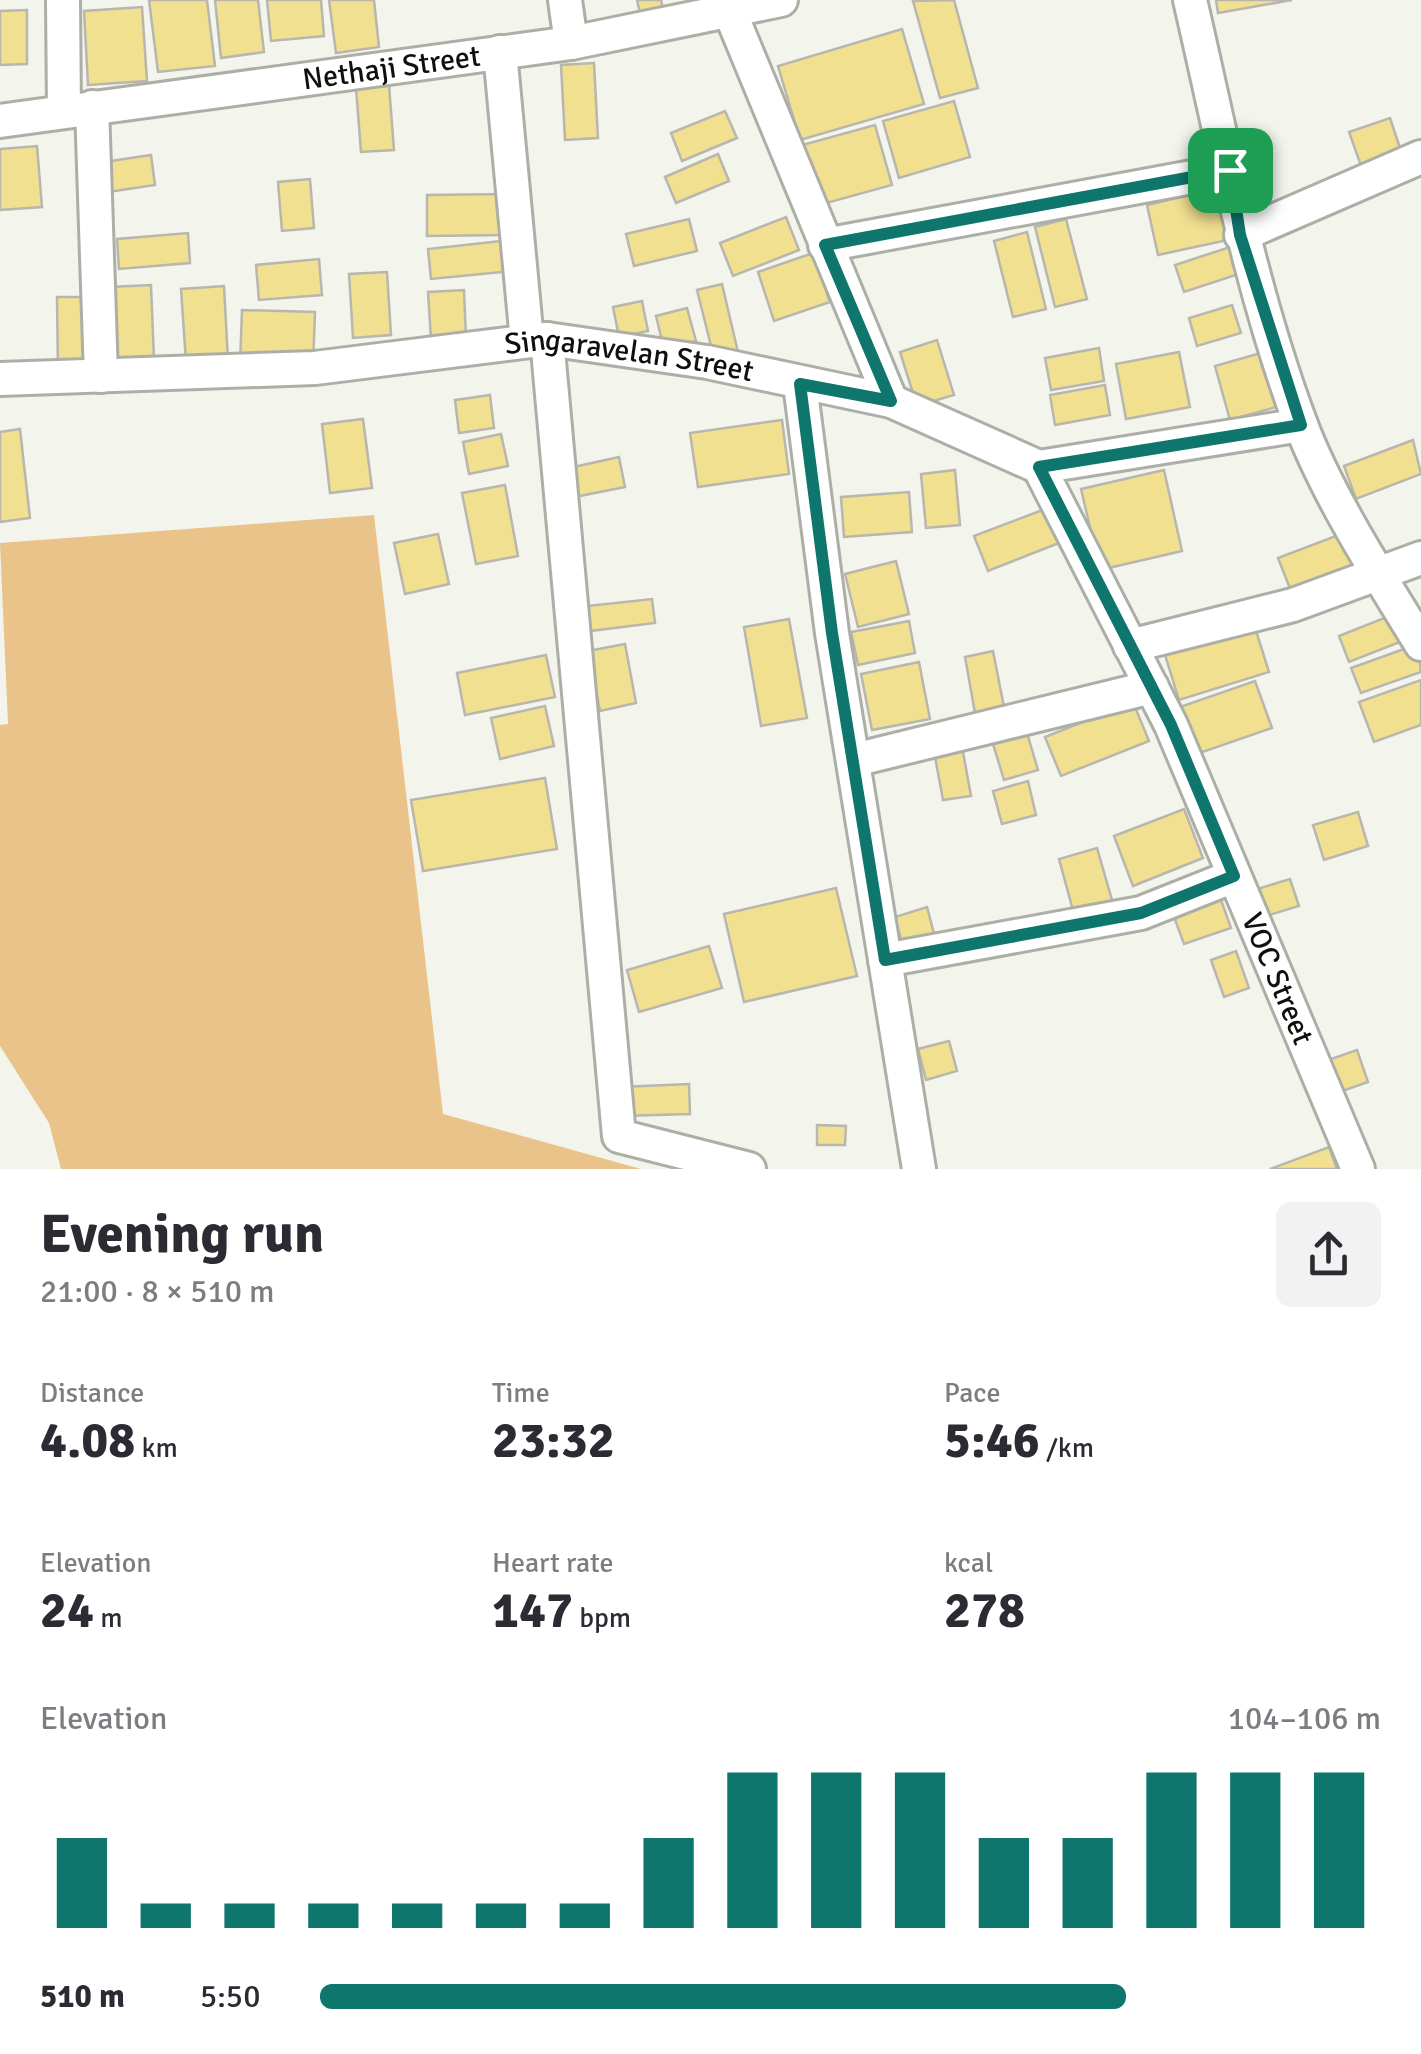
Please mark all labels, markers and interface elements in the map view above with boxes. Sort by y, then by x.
street label: Nethaji Street [300,38,483,98]
pin [1188,128,1273,213]
icon: arrive [1203,143,1258,198]
street label: Singaravelan Street [502,321,757,390]
street label: VOC Street [1233,907,1321,1050]
text: Evening run [40,1200,324,1268]
button: share [1276,1202,1381,1307]
text: 21:00 · 8 × 510 m [40,1272,275,1311]
text: Distance [40,1376,144,1410]
text: Time [492,1376,550,1410]
text: Pace [944,1376,1000,1410]
text: 4.08 [40,1410,135,1472]
text: 23:32 [492,1410,615,1472]
text: 5:46 [944,1410,1040,1472]
text: km [135,1431,178,1465]
text: /km [1040,1431,1094,1465]
text: Elevation [40,1546,152,1580]
text: Heart rate [492,1546,614,1580]
text: kcal [944,1546,993,1580]
text: 24 [40,1580,94,1642]
text: 147 [492,1580,573,1642]
text: 278 [944,1580,1025,1642]
text: m [94,1601,123,1635]
text: bpm [573,1601,631,1635]
text: Elevation [40,1699,167,1738]
text: 104–106 m [1228,1699,1381,1738]
text: 510 m [40,1977,125,2016]
text: 5:50 [200,1977,260,2016]

